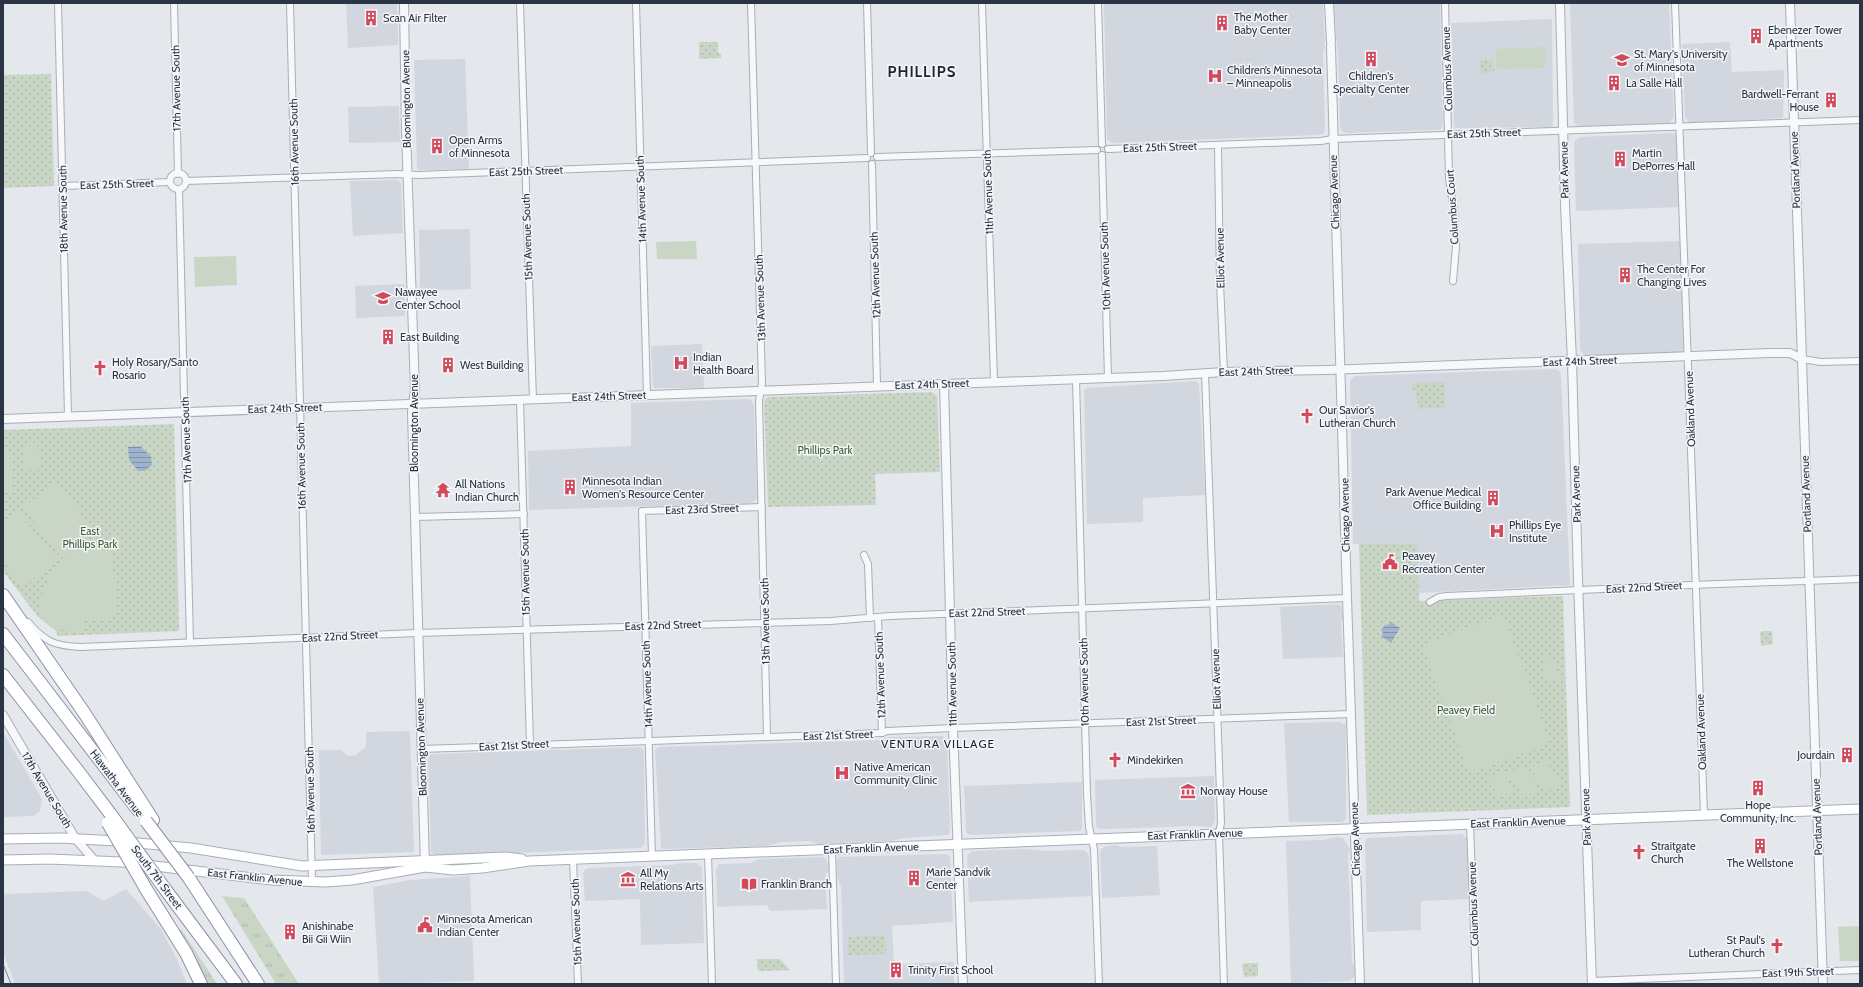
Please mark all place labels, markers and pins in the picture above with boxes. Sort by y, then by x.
building icon: Scan Air Filter [362,9,380,27]
place label: The Mother Baby Center [1234,10,1291,37]
place label: Scan Air Filter [383,11,447,25]
building icon: The Mother Baby Center [1213,14,1231,32]
place label: Ebenezer Tower Apartments [1768,23,1843,50]
building icon: Ebenezer Tower Apartments [1747,27,1765,45]
place label: St. Mary's University of Minnesota [1634,47,1728,74]
building icon: Children's Specialty Center [1362,50,1380,68]
school or university icon: St. Mary's University of Minnesota [1613,51,1631,69]
place label: Children’s Minnesota – Minneapolis [1227,63,1323,90]
hospital icon: Children’s Minnesota – Minneapolis [1206,67,1224,85]
place label: Children's Specialty Center [1333,69,1410,96]
building icon: La Salle Hall [1605,74,1623,92]
place label: La Salle Hall [1626,76,1683,90]
place label: Bardwell-Ferrant House [1741,87,1819,114]
building icon: Bardwell-Ferrant House [1822,91,1840,109]
place label: Open Arms of Minnesota [449,133,510,160]
building icon: Open Arms of Minnesota [428,137,446,155]
place label: Martin DePorres Hall [1632,146,1696,173]
building icon: Martin DePorres Hall [1611,150,1629,168]
place label: The Center For Changing Lives [1637,262,1707,289]
building icon: The Center For Changing Lives [1616,266,1634,284]
place label: Nawayee Center School [395,285,461,312]
school or university icon: Nawayee Center School [374,289,392,307]
building icon: East Building [379,328,397,346]
place label: East Building [400,330,460,344]
place label: Indian Health Board [693,350,754,377]
hospital icon: Indian Health Board [672,354,690,372]
place label: Holy Rosary/Santo Rosario [112,355,198,382]
building icon: West Building [439,356,457,374]
place label: West Building [460,358,524,372]
church icon: Holy Rosary/Santo Rosario [91,359,109,377]
place label: Our Savior's Lutheran Church [1319,403,1396,430]
church icon: Our Savior's Lutheran Church [1298,407,1316,425]
place label: Minnesota Indian Women's Resource Center [582,474,704,501]
place label: All Nations Indian Church [455,477,519,504]
building icon: Minnesota Indian Women's Resource Center [561,478,579,496]
temple icon: All Nations Indian Church [434,481,452,499]
place label: Park Avenue Medical Office Building [1386,485,1482,512]
building icon: Park Avenue Medical Office Building [1484,489,1502,507]
place label: Phillips Eye Institute [1509,518,1562,545]
hospital icon: Phillips Eye Institute [1488,522,1506,540]
place label: Peavey Recreation Center [1402,549,1486,576]
public building icon: Peavey Recreation Center [1381,553,1399,571]
building icon: Jourdain [1838,746,1856,764]
place label: Jourdain [1796,748,1835,762]
church icon: Mindekirken [1106,751,1124,769]
place label: Mindekirken [1127,753,1183,767]
place label: Native American Community Clinic [854,760,937,787]
hospital icon: Native American Community Clinic [833,764,851,782]
building icon: Hope Community, Inc. [1749,779,1767,797]
museum icon: Norway House [1179,782,1197,800]
place label: Norway House [1200,784,1268,798]
place label: Hope Community, Inc. [1720,798,1796,825]
building icon: The Wellstone [1751,837,1769,855]
place label: Straitgate Church [1651,839,1696,866]
church icon: Straitgate Church [1630,843,1648,861]
place label: The Wellstone [1727,856,1794,870]
place label: Marie Sandvik Center [926,865,991,892]
place label: All My Relations Arts [640,866,704,893]
building icon: Marie Sandvik Center [905,869,923,887]
museum icon: All My Relations Arts [619,870,637,888]
library icon: Franklin Branch [740,875,758,893]
place label: Franklin Branch [761,877,832,891]
place label: Minnesota American Indian Center [437,912,532,939]
public building icon: Minnesota American Indian Center [416,916,434,934]
place label: Anishinabe Bii Gii Wiin [302,919,354,946]
building icon: Anishinabe Bii Gii Wiin [281,923,299,941]
place label: St Paul's Lutheran Church [1688,933,1765,960]
church icon: St Paul's Lutheran Church [1768,937,1786,955]
building icon: Trinity First School [887,961,905,979]
place label: Trinity First School [908,963,994,977]

